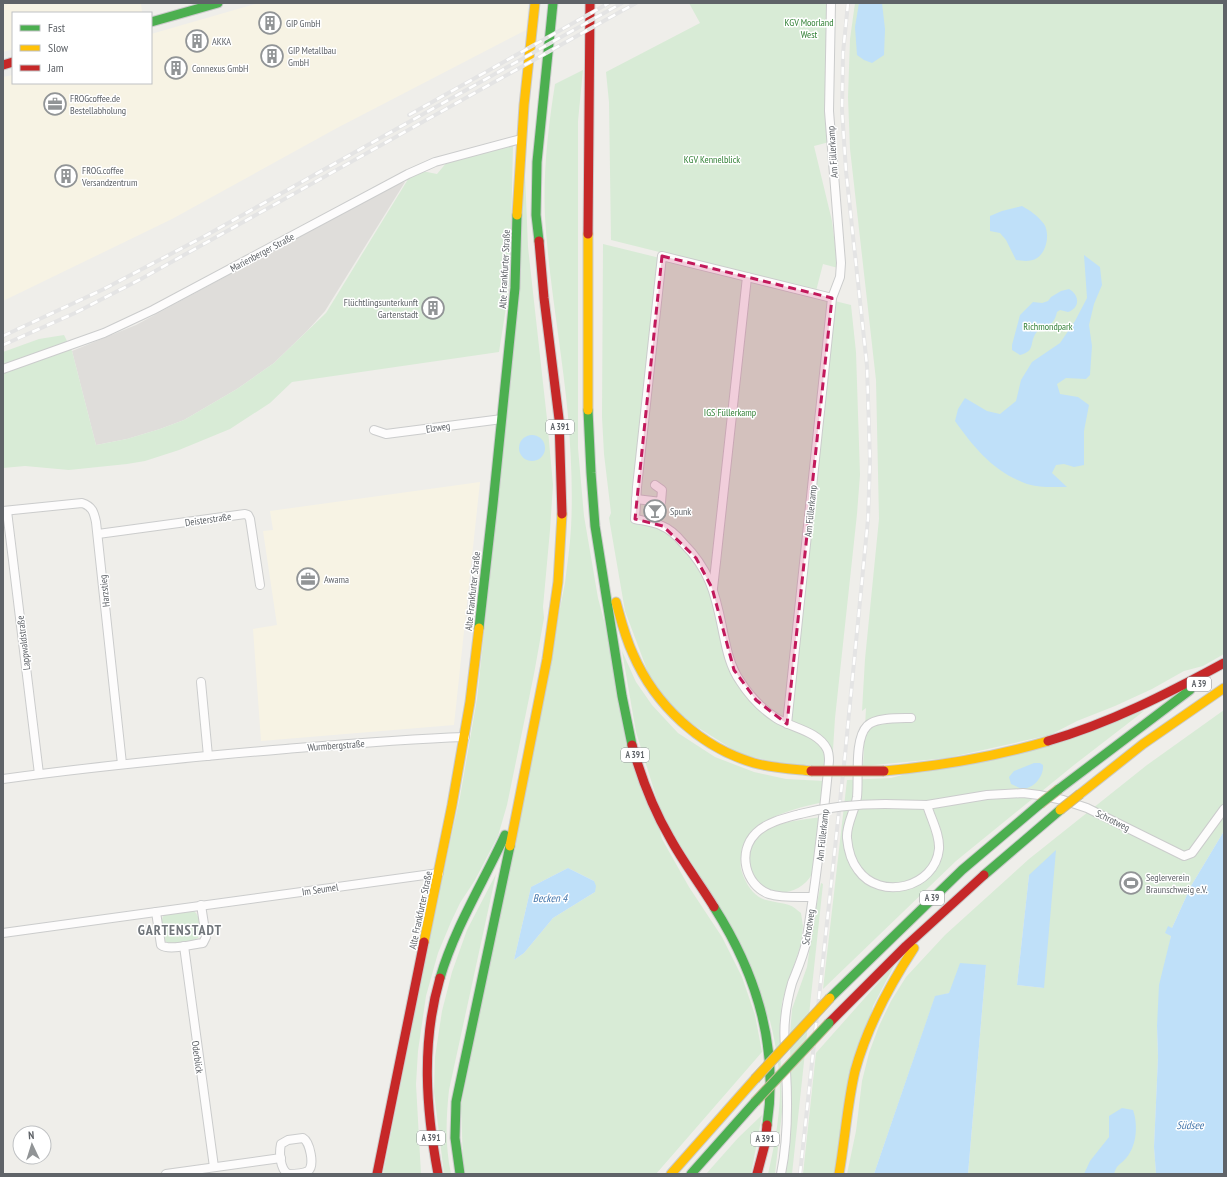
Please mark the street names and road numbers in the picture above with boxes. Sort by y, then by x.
street label: Am Füllerkamp [824,126,841,178]
street label: Alte Frankfurter Straße [496,229,513,309]
street label: Marienberger Straße [228,230,297,275]
street label: Elzweg [425,419,451,436]
road number: A 391 [546,420,574,434]
street label: Am Füllerkamp [801,484,820,538]
street label: Deisterstraße [184,510,232,529]
street label: Alte Frankfurter Straße [462,551,483,631]
street label: Harzstieg [96,574,113,608]
street label: Lappwaldstraße [14,615,33,671]
road number: A 39 [1187,677,1211,691]
street label: Wurmbergstraße [307,737,365,754]
road number: A 391 [621,748,649,762]
street label: Schrotweg [1094,807,1132,834]
street label: Am Füllerkamp [813,808,832,862]
street label: Alte Frankfurter Straße [406,870,435,950]
street label: Im Seumel [301,880,340,898]
road number: A 39 [920,891,944,905]
street label: Schrotweg [799,908,818,946]
street label: Oderblick [189,1040,206,1074]
road number: A 391 [417,1131,445,1145]
road number: A 391 [751,1132,779,1146]

